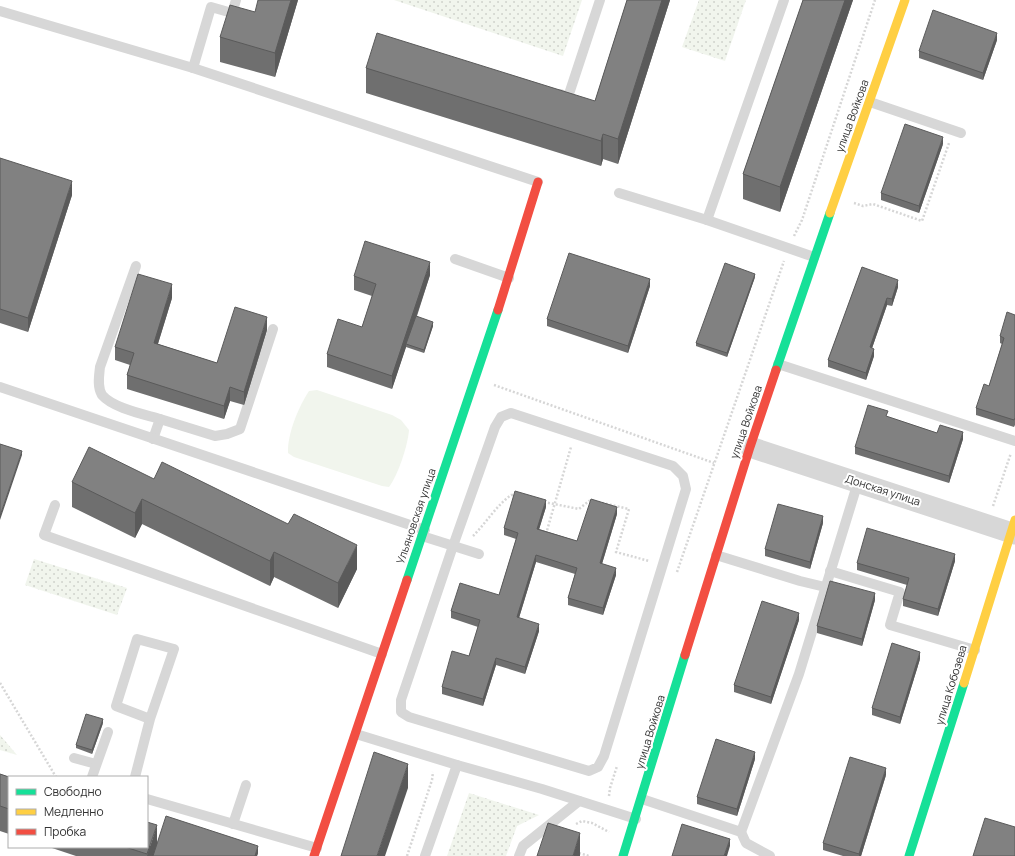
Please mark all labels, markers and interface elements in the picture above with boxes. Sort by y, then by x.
street label: улица Войкова [831,77,872,154]
street label: улица Войкова [726,383,765,461]
street label: Ульяновская улица [392,466,439,566]
street label: Донская улица [844,470,923,509]
street label: улица Кобозева [931,643,970,727]
street label: улица Войкова [631,693,668,771]
legend [8,776,148,848]
text: Свободно [44,783,102,800]
text: Медленно [44,803,104,820]
text: Пробка [44,823,86,840]

